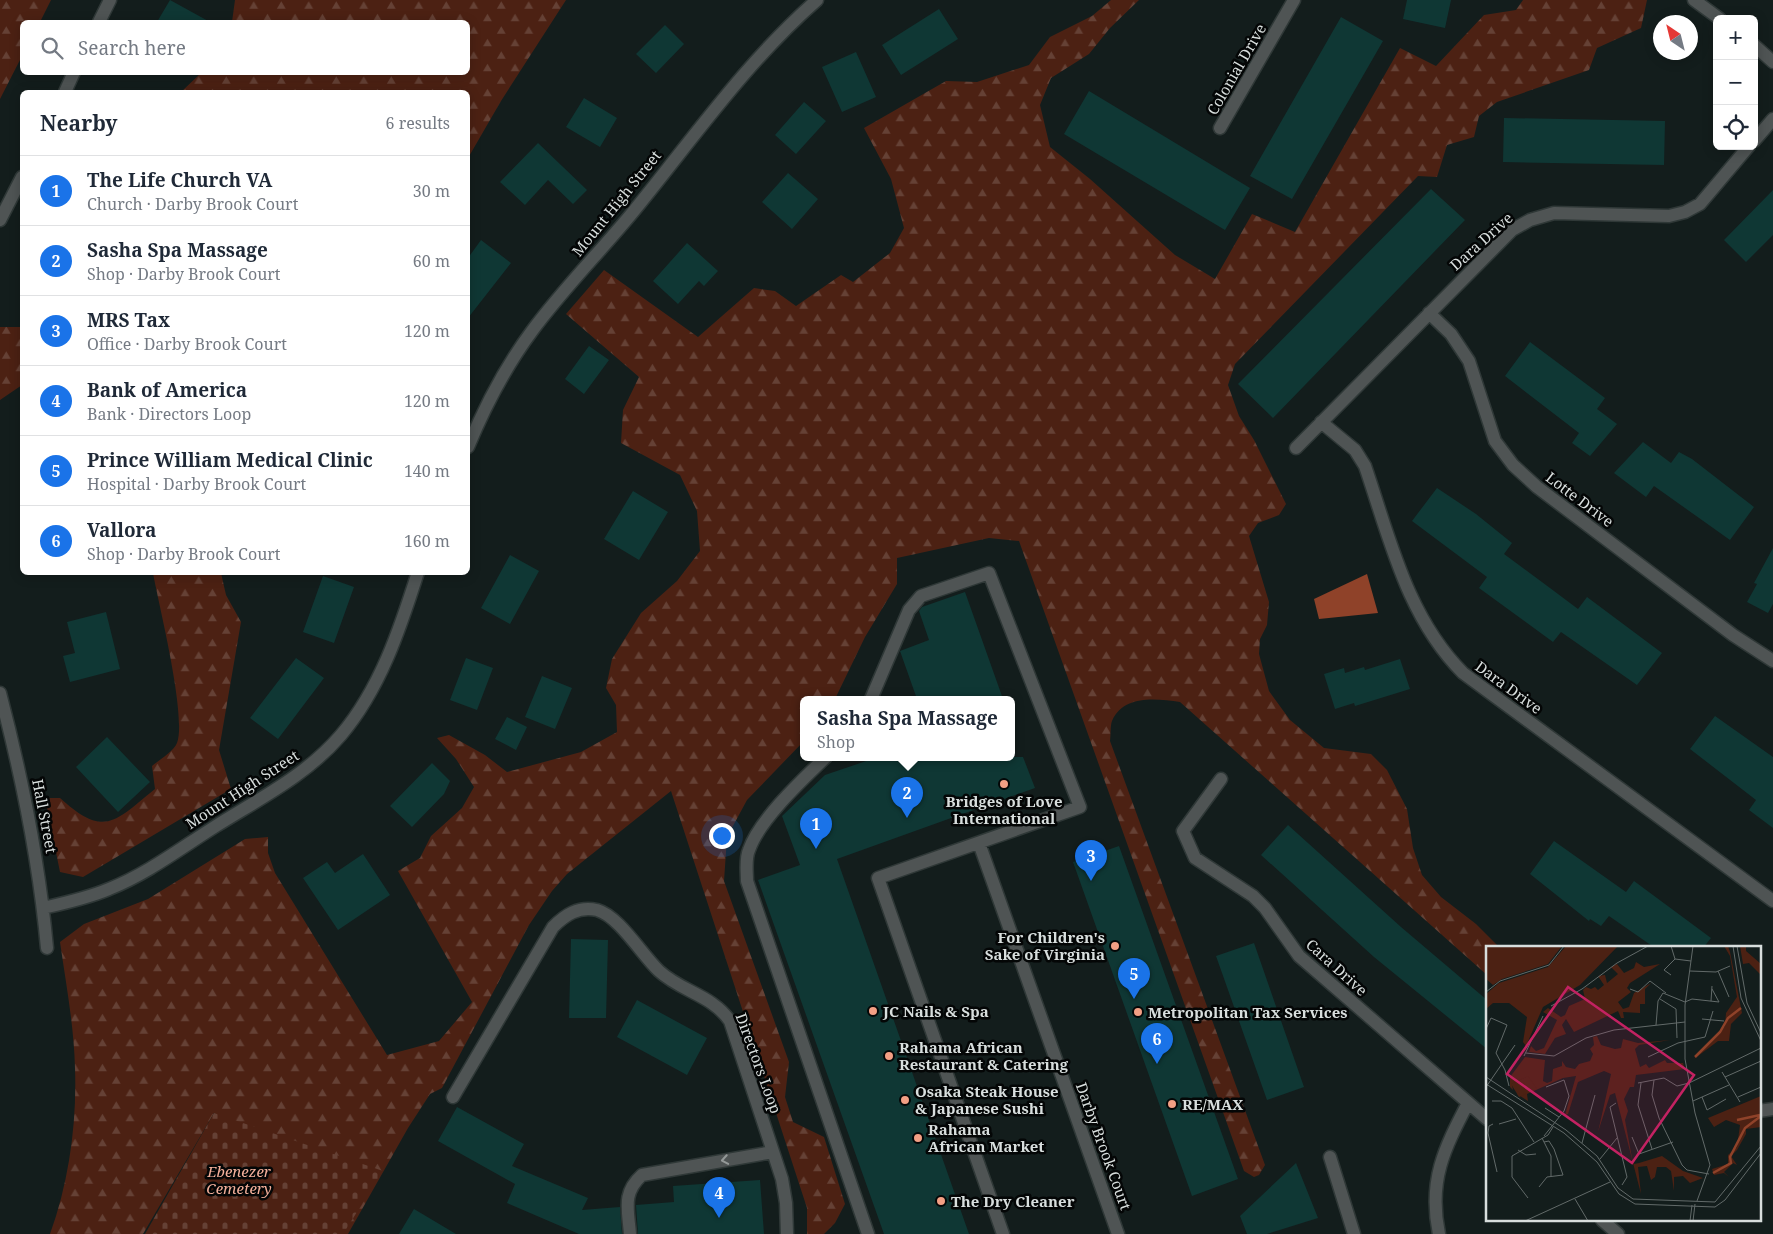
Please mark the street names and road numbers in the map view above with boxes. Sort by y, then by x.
street label: Colonial Drive [1202,20,1270,118]
street label: Mount High Street [567,146,665,260]
street label: Dara Drive [1445,207,1517,275]
street label: Lotte Drive [1542,467,1618,531]
street label: Dara Drive [1472,656,1546,718]
street label: Mount High Street [182,745,302,833]
street label: Hall Street [28,777,62,855]
street label: Cara Drive [1302,934,1372,1000]
street label: Directors Loop [732,1010,786,1116]
street label: Darby Brook Court [1072,1079,1136,1213]

